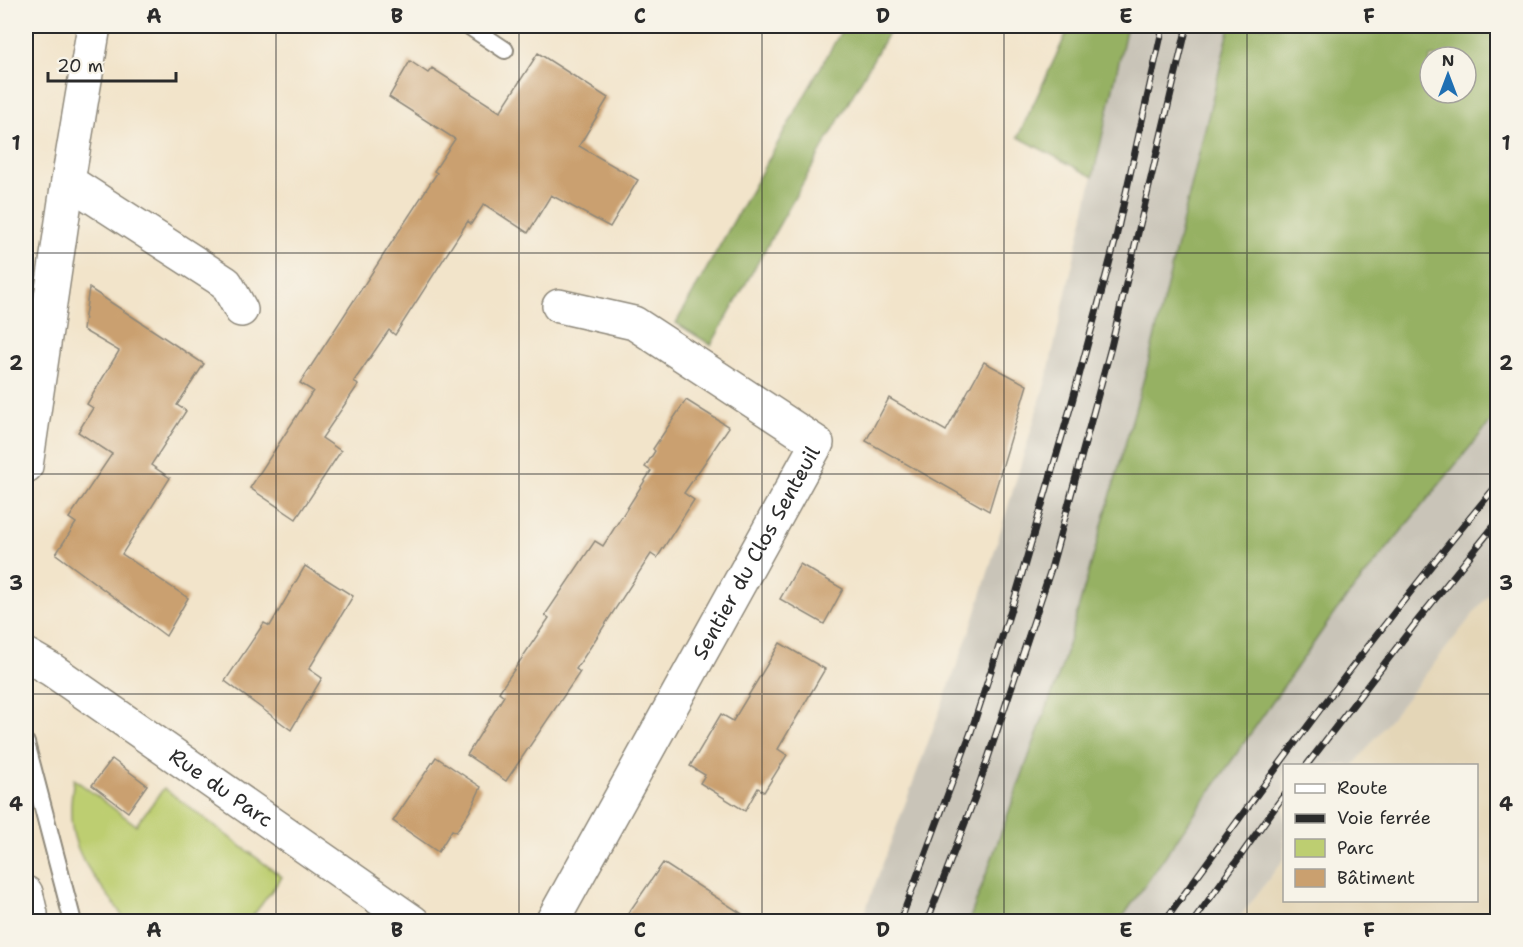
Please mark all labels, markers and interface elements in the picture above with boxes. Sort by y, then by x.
text: A [146,3,162,29]
text: B [391,3,403,29]
text: C [634,3,646,29]
text: D [876,3,890,29]
text: E [1119,3,1133,29]
text: F [1363,3,1375,29]
scale bar [48,45,176,83]
north arrow [1418,45,1478,105]
text: N [1442,50,1454,71]
text: 20 m [57,54,103,78]
text: 1 [11,130,21,156]
text: 1 [1501,130,1511,156]
text: 2 [9,350,23,376]
text: 2 [1499,350,1513,376]
street label: Sentier du Clos Senteuil [686,440,827,665]
text: 3 [9,570,23,596]
text: 3 [1499,570,1513,596]
street label: Rue du Parc [163,742,278,834]
legend [1283,764,1478,902]
text: Route [1337,776,1388,800]
text: 4 [9,791,23,817]
text: 4 [1499,791,1513,817]
text: Voie ferrée [1337,806,1431,830]
text: Parc [1337,836,1374,860]
text: Bâtiment [1337,866,1415,890]
text: A [146,917,162,943]
text: B [391,917,403,943]
text: C [634,917,646,943]
text: D [876,917,890,943]
text: E [1119,917,1133,943]
text: F [1363,917,1375,943]

